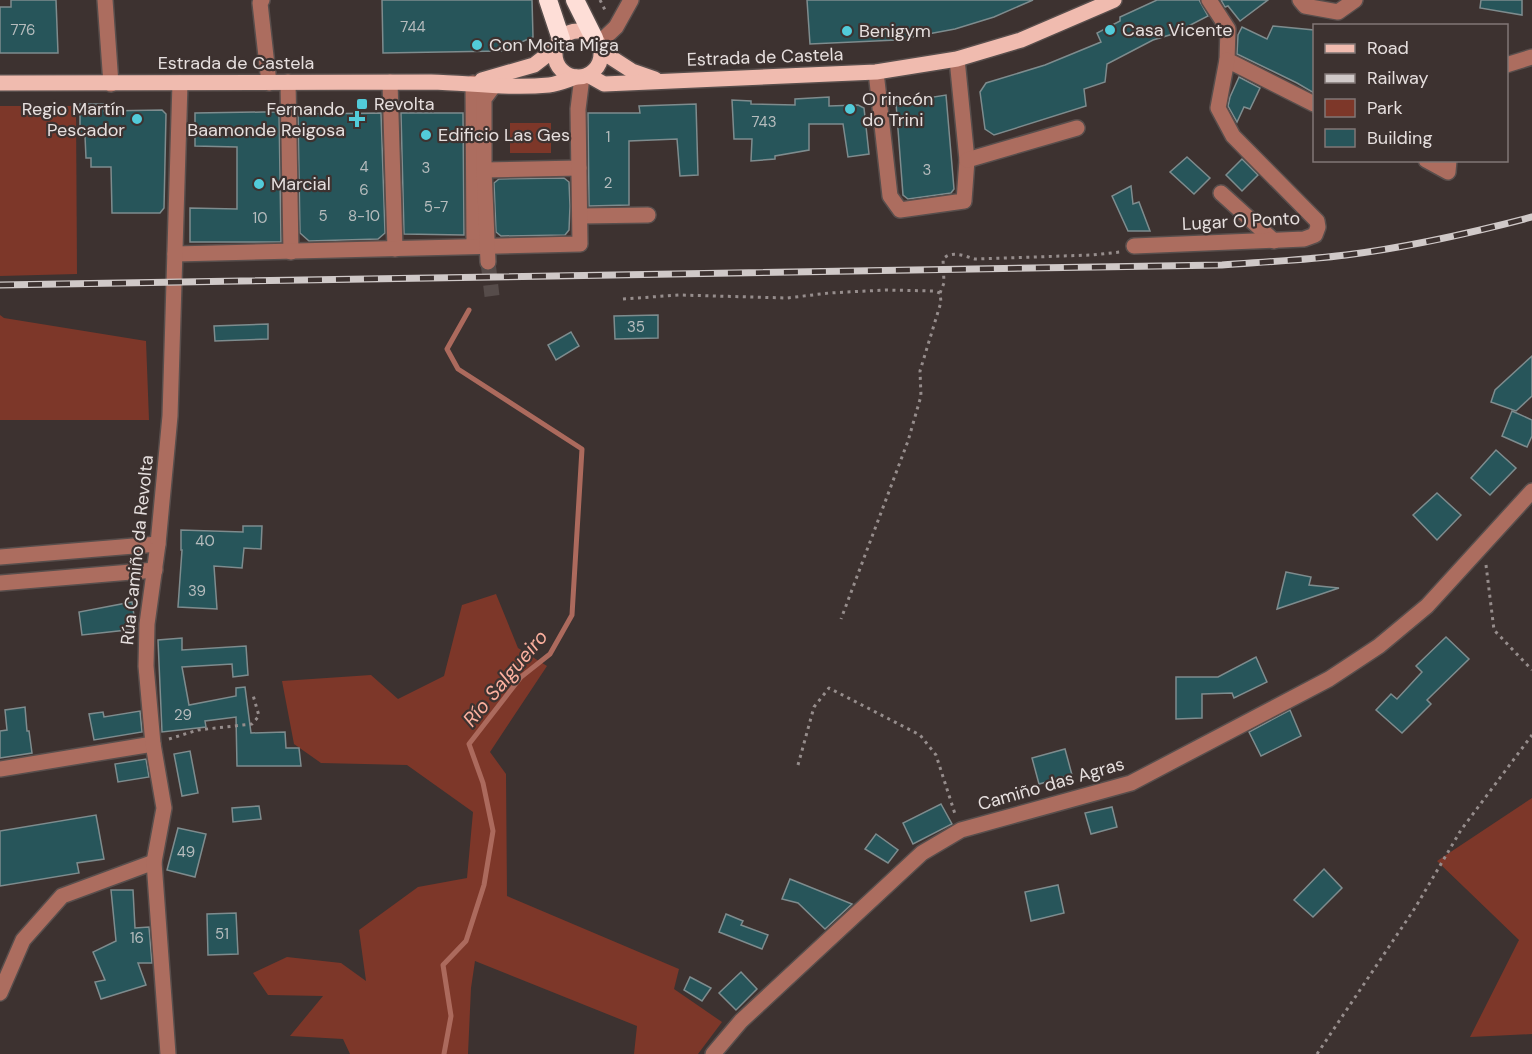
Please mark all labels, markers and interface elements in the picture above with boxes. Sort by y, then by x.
house number: 744 [400,17,426,37]
place label: Casa Vicente [1122,18,1233,42]
place label: Benigym [859,19,931,43]
house number: 776 [10,20,36,40]
marker: Casa Vicente [1103,23,1117,37]
marker: Benigym [840,24,854,38]
legend [1313,24,1508,162]
place label: Con Moita Miga [489,33,619,57]
text: Road [1367,36,1409,60]
marker: Con Moita Miga [470,38,484,52]
street label: Estrada de Castela [686,42,844,72]
street label: Estrada de Castela [158,51,314,75]
text: Railway [1367,66,1429,90]
place label: O rincón do Trini [862,87,933,132]
place label: Revolta [374,92,435,116]
text: Park [1367,96,1403,120]
place label: Regio Martín Pescador [22,97,125,142]
place label: Fernando Baamonde Reigosa [187,97,345,142]
marker: Revolta [355,97,369,111]
marker: O rincón do Trini [843,102,857,116]
marker: Regio Martín Pescador [130,112,144,126]
marker: Fernando Baamonde Reigosa [350,112,364,126]
house number: 743 [751,112,777,132]
place label: Edificio Las Ges [438,123,570,147]
text: Building [1367,126,1432,150]
house number: 1 [606,127,610,147]
marker: Edificio Las Ges [419,128,433,142]
house number: 4 [359,157,369,177]
house number: 3 [422,158,430,178]
house number: 3 [923,160,931,180]
place label: Marcial [271,172,331,196]
house number: 2 [604,173,612,193]
marker: Marcial [252,177,266,191]
house number: 6 [359,180,369,200]
house number: 5-7 [424,197,448,217]
house number: 5 [318,206,328,226]
house number: 8-10 [348,206,380,226]
street label: Lugar O Ponto [1181,206,1301,236]
house number: 10 [253,208,267,228]
house number: 35 [627,317,645,337]
street label: Rúa Camiño da Revolta [115,454,159,646]
house number: 40 [195,531,215,551]
house number: 39 [188,581,206,601]
water label: Río Salgueiro [457,624,553,732]
house number: 29 [174,705,192,725]
street label: Camiño das Agras [975,752,1127,816]
house number: 49 [177,842,195,862]
house number: 51 [215,924,229,944]
house number: 16 [130,928,144,948]

